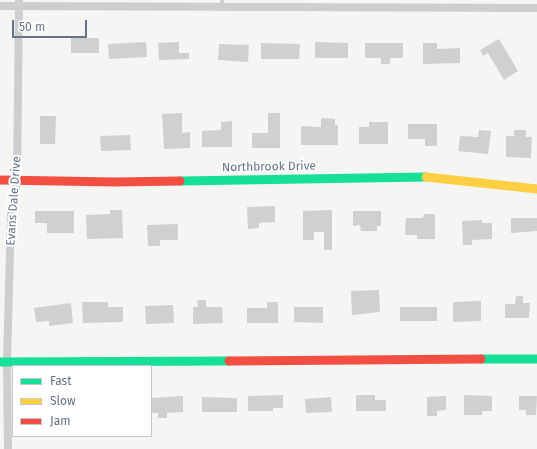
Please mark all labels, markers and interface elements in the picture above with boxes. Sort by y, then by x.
scale bar [14,12,89,38]
text: 50 m [19,20,45,34]
street label: Evans Dale Drive [4,156,24,246]
street label: Northbrook Drive [222,159,316,175]
legend [12,365,152,437]
text: Fast [50,374,72,388]
text: Slow [50,394,76,408]
text: Jam [50,414,70,428]

